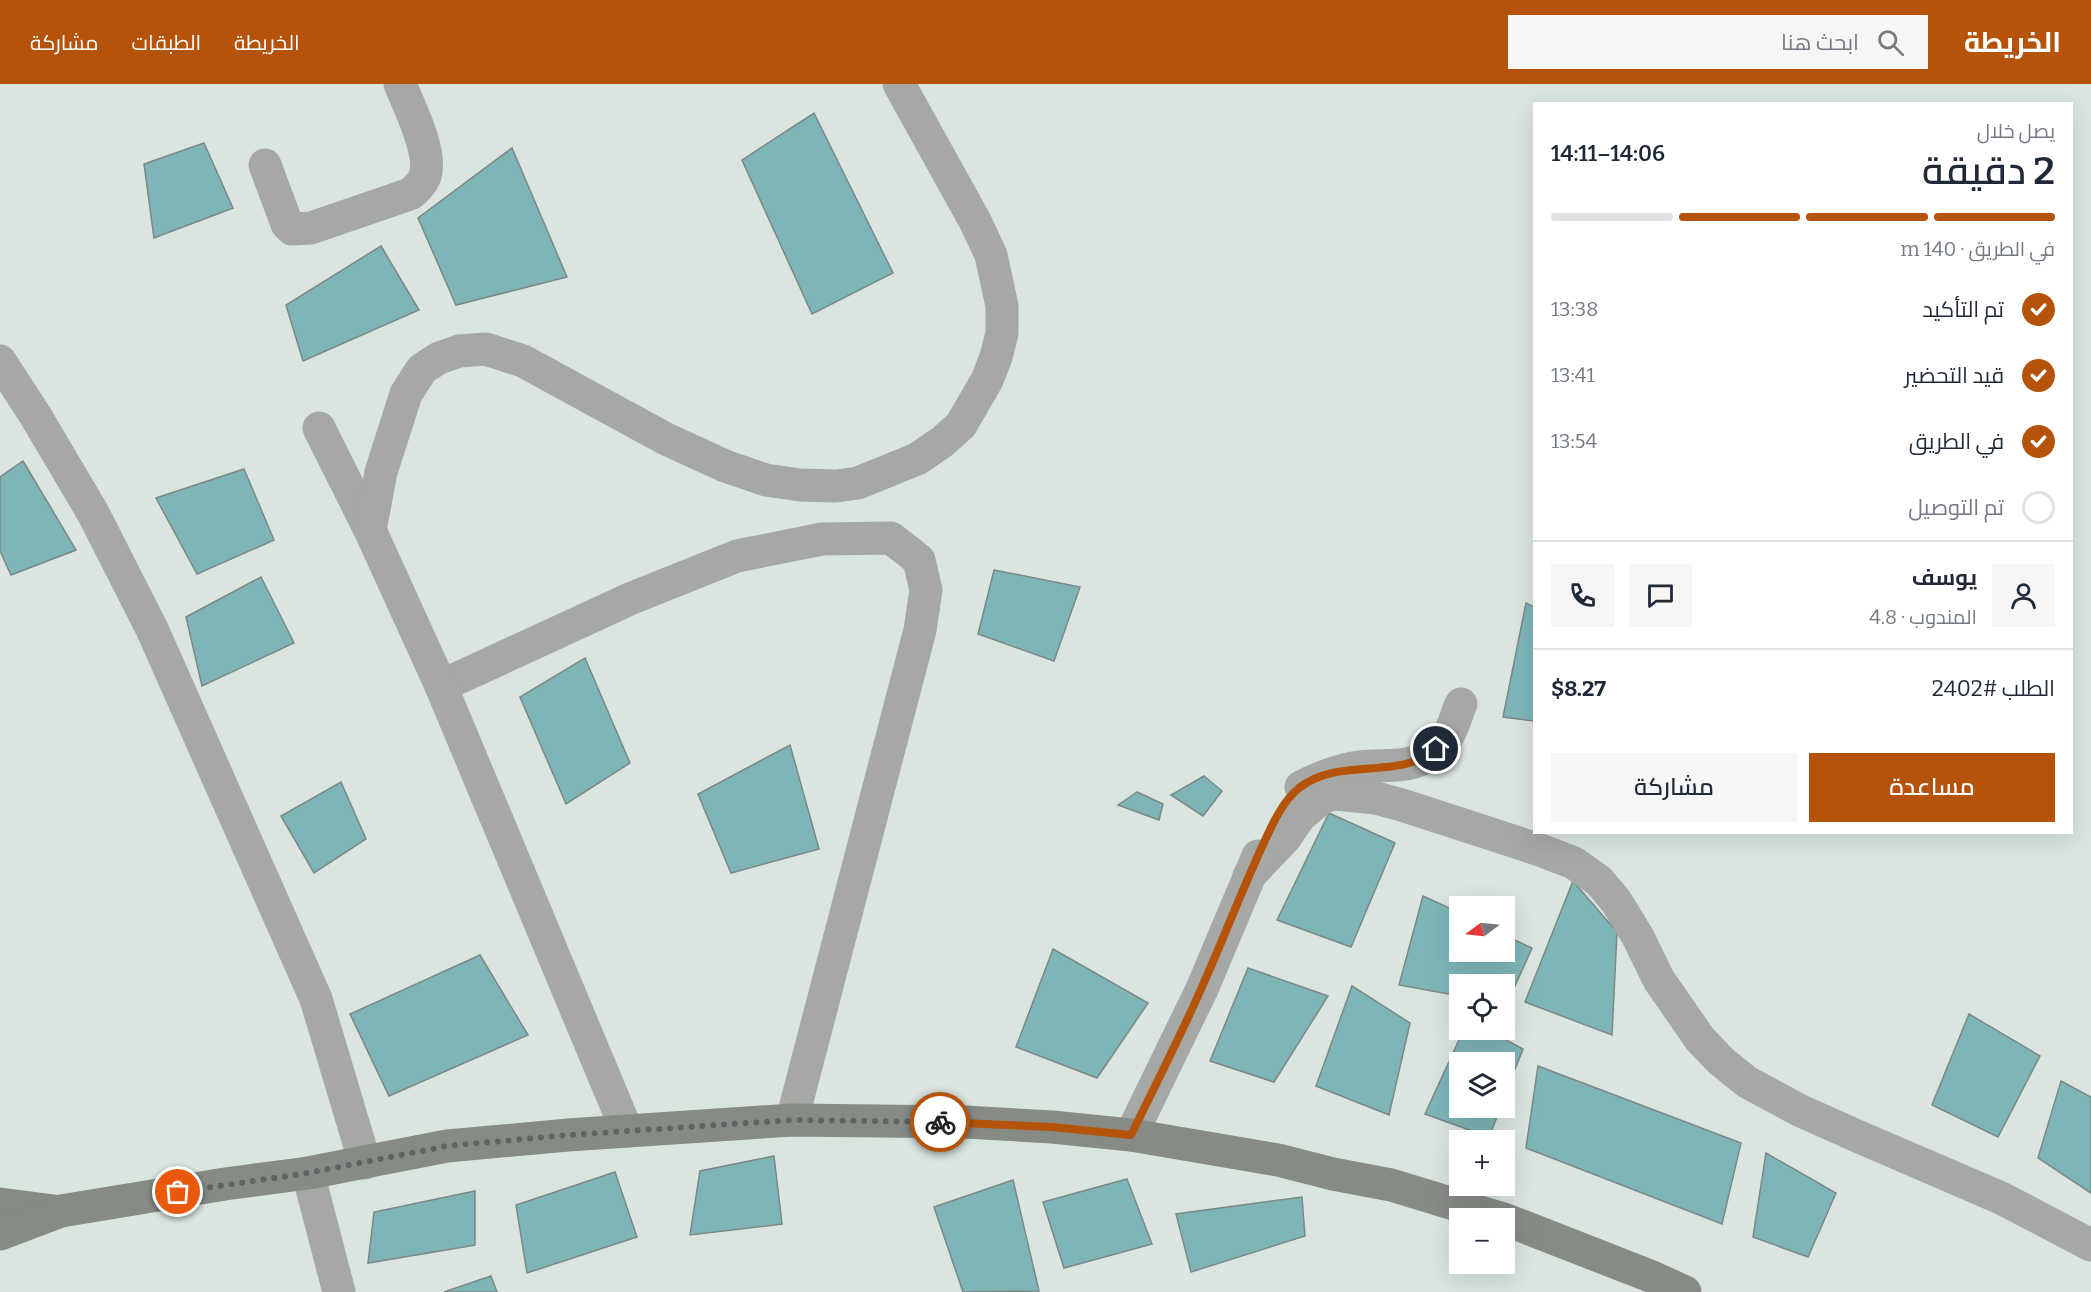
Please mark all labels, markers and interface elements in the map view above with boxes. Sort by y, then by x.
search box [1508,15,1928,69]
icon: search [1874,26,1907,59]
text: الخريطة [1964,26,2061,59]
text: ابحث هنا [1781,29,1859,56]
text: مشاركة [30,30,99,56]
text: الطبقات [132,30,201,56]
text: الخريطة [234,30,300,56]
text: يصل خلال [1977,119,2055,143]
text: 14:06–14:11 [1551,140,1665,167]
text: 2 دقيقة [1922,148,2055,194]
text: في الطريق · 140 m [1901,237,2055,261]
icon: check [2022,293,2055,326]
text: تم التأكيد [1922,296,2004,323]
text: 13:38 [1551,297,1598,321]
icon: check [2022,359,2055,392]
text: قيد التحضير [1904,362,2004,389]
text: 13:41 [1551,363,1595,387]
icon: check [2022,425,2055,458]
text: في الطريق [1909,428,2004,455]
text: 13:54 [1551,429,1597,453]
text: تم التوصيل [1908,494,2004,521]
button: phone [1551,564,1614,627]
button: chat [1629,564,1692,627]
text: يوسف [1912,564,1977,591]
button: person [1992,564,2055,627]
text: المندوب · 4.8 [1869,605,1977,629]
text: $8.27 [1551,675,1606,702]
text: الطلب #2402 [1932,675,2055,702]
pin [1410,723,1461,774]
icon: home [1419,732,1452,765]
button: مشاركة [1551,753,1797,822]
button: مساعدة [1809,753,2055,822]
north arrow [1449,896,1515,962]
map controls [1449,896,1515,1274]
button: locate [1449,974,1515,1040]
button: layers [1449,1052,1515,1118]
courier [910,1092,970,1152]
icon: bike [924,1106,957,1139]
button: + [1449,1130,1515,1196]
pin [152,1166,203,1217]
icon: bag [161,1175,194,1208]
button: − [1449,1208,1515,1274]

